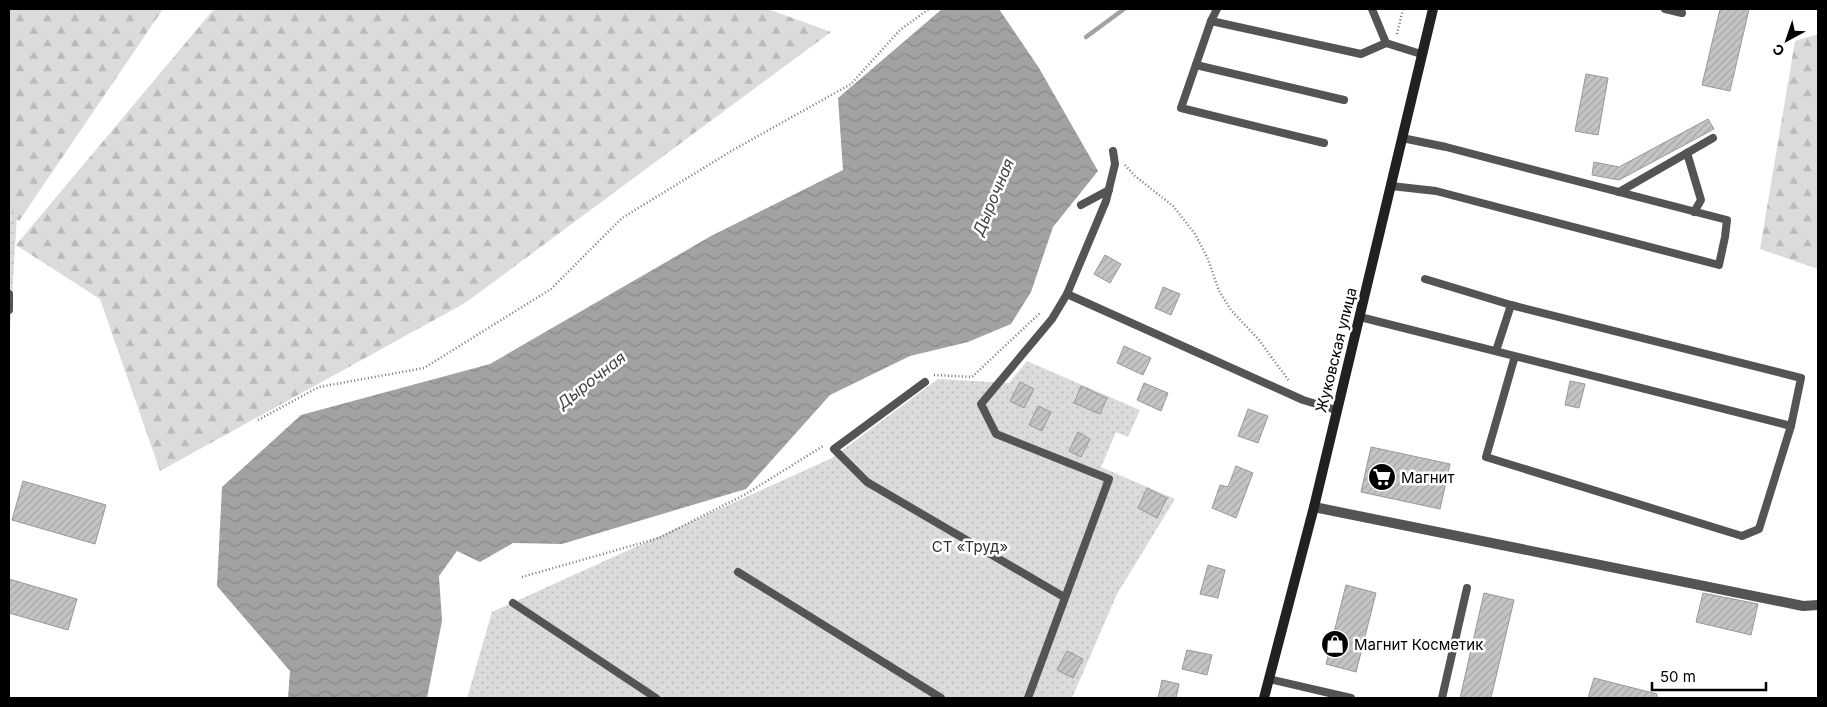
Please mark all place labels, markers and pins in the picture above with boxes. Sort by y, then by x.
supermarket icon: Магнит [1367,462,1397,492]
place label: Магнит [1401,468,1454,487]
shop icon: Магнит Косметик [1320,629,1350,659]
place label: Магнит Косметик [1354,635,1483,654]

